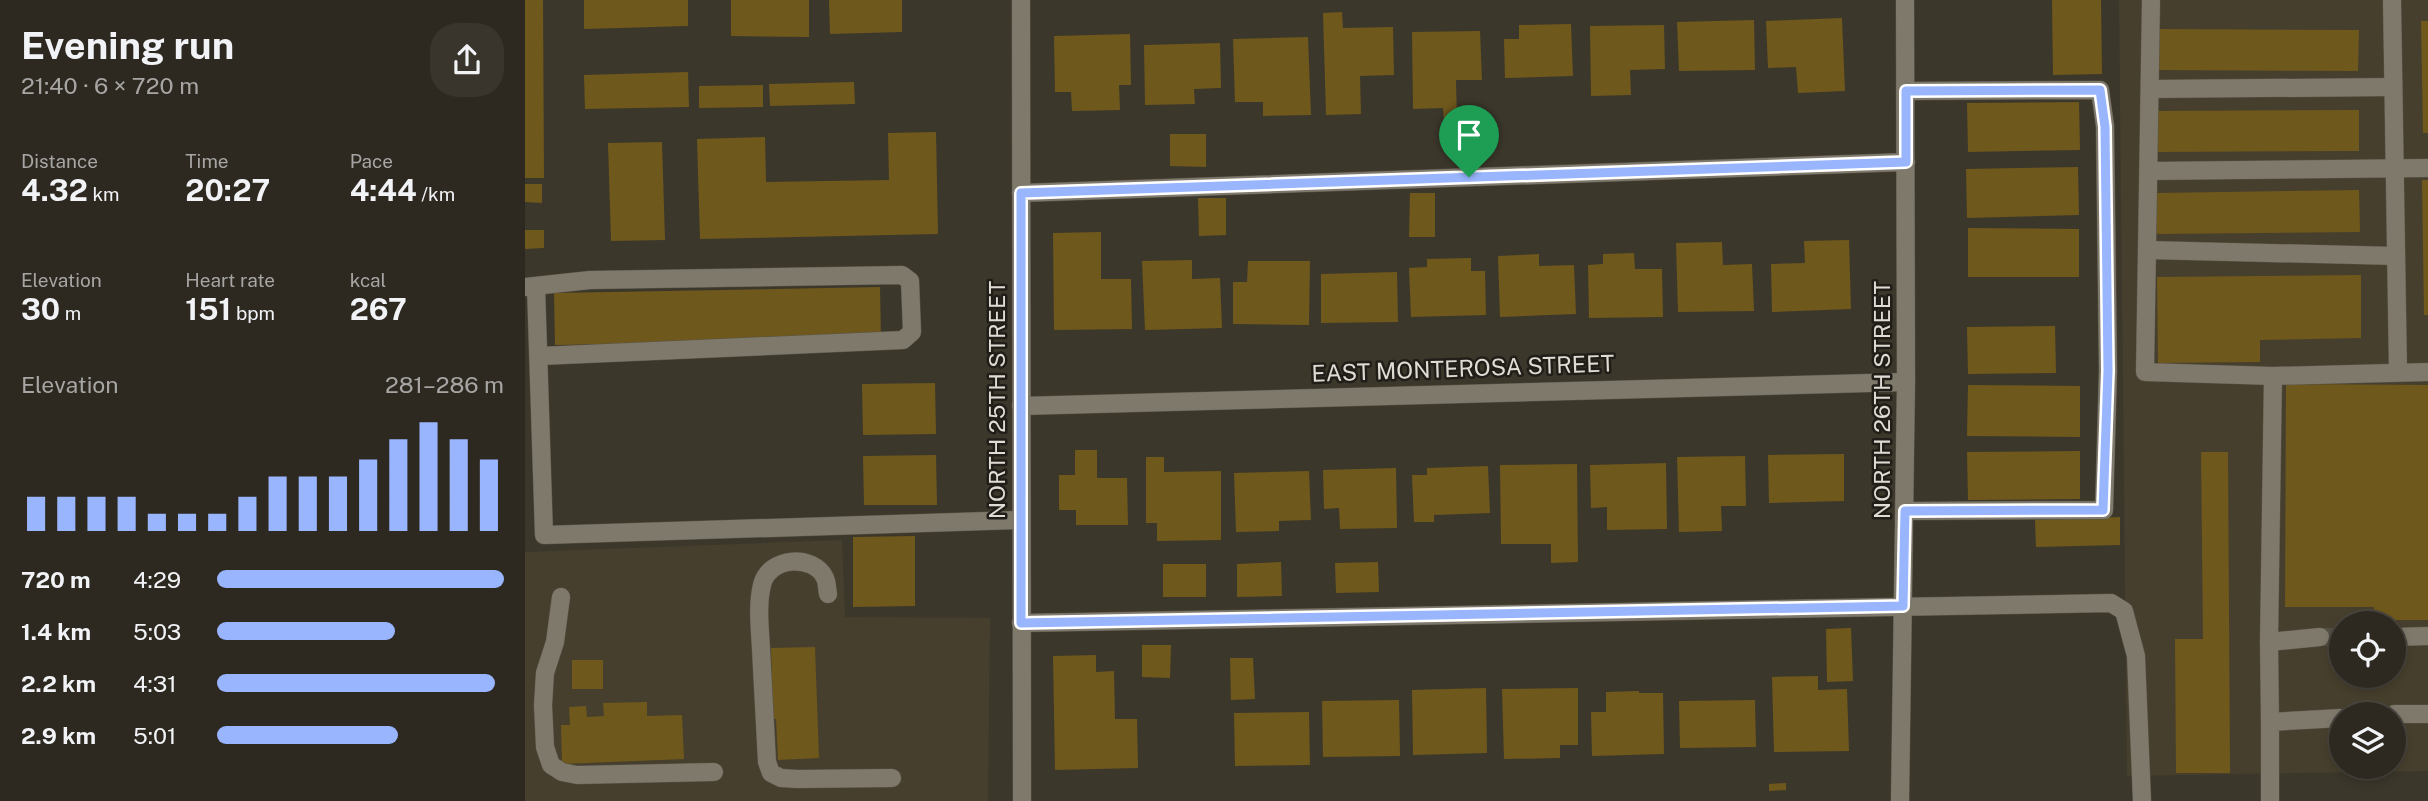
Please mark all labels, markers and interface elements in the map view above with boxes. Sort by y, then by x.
text: Evening run [21,23,234,68]
button: share [430,23,504,97]
text: 21:40 · 6 × 720 m [21,72,199,99]
pin [1439,105,1499,177]
icon: arrive [1450,116,1488,154]
text: Distance [21,150,98,172]
text: Time [185,150,229,172]
text: Pace [350,150,393,172]
text: 4.32 [21,172,88,208]
text: 20:27 [185,172,270,208]
text: 4:44 [350,172,417,208]
text: km [88,183,120,205]
text: /km [417,183,455,205]
text: Elevation [21,269,102,291]
text: Heart rate [185,269,275,291]
text: kcal [350,269,386,291]
street label: NORTH 25TH STREET [983,280,1010,519]
street label: NORTH 26TH STREET [1868,281,1895,519]
text: 30 [21,291,60,327]
text: 151 [185,291,231,327]
text: 267 [350,291,407,327]
text: m [60,302,81,324]
text: bpm [231,302,275,324]
street label: EAST MONTEROSA STREET [1311,349,1615,387]
text: Elevation [21,371,119,398]
text: 281–286 m [385,371,504,398]
text: 720 m [21,566,91,593]
text: 4:29 [133,566,181,593]
map controls [2329,611,2406,779]
button: locate [2329,611,2406,688]
text: 1.4 km [21,618,91,645]
text: 5:03 [133,618,181,645]
text: 2.2 km [21,670,96,697]
text: 4:31 [133,670,177,697]
button: layers [2329,702,2406,779]
text: 2.9 km [21,722,96,749]
text: 5:01 [133,722,176,749]

